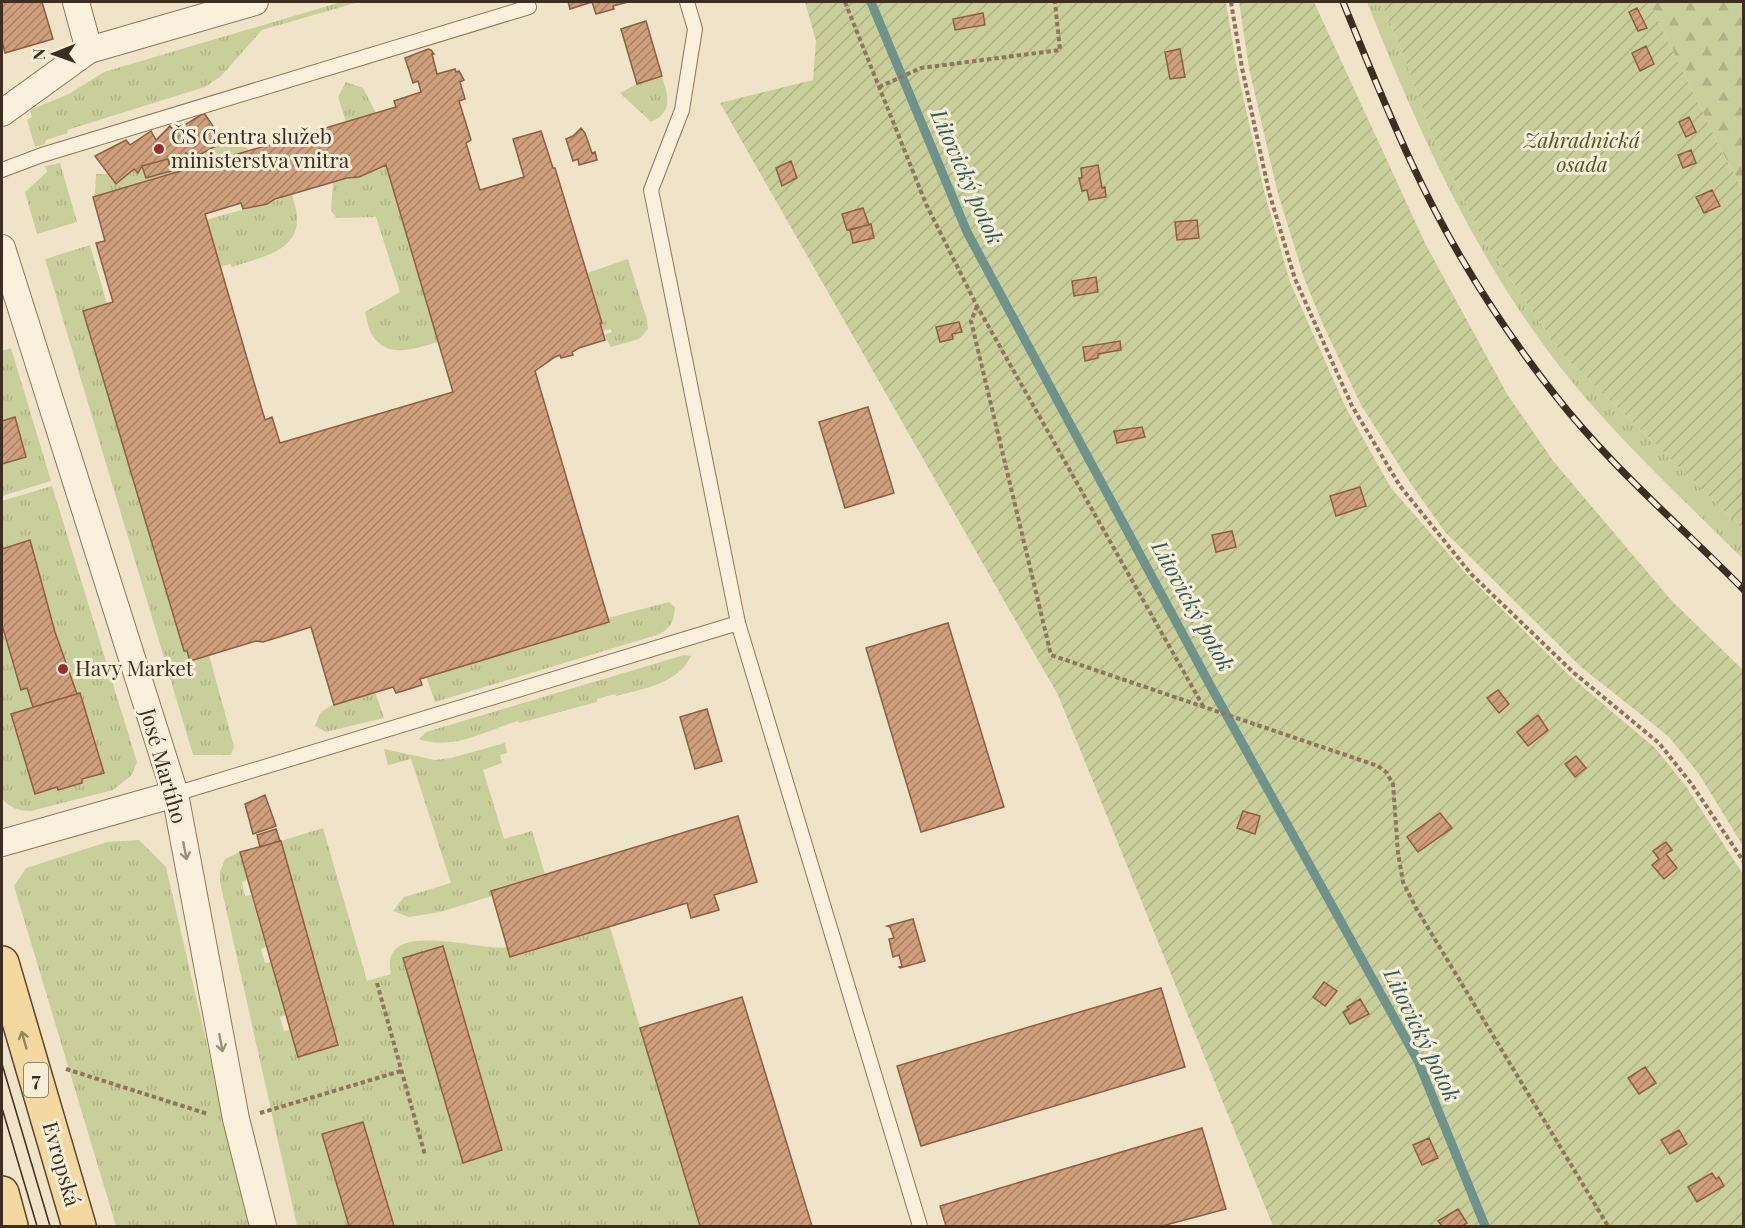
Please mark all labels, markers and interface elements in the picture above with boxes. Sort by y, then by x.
north arrow [24,24,84,84]
text: N [28,48,49,60]
water label: Litovický potok [924,103,1011,249]
place label: ČS Centra služeb ministerstva vnitra [171,121,350,173]
park label: Zahradnická osada [1523,125,1640,177]
marker: ČS Centra služeb ministerstva vnitra [152,142,166,156]
water label: Litovický potok [1145,534,1242,676]
place label: Havy Market [75,653,194,681]
marker: Havy Market [56,662,70,676]
street label: José Martího [135,704,195,826]
one-way arrow [180,841,191,861]
water label: Litovický potok [1377,962,1468,1106]
one-way arrow [18,1030,29,1049]
one-way arrow [216,1033,227,1052]
road number: 7 [24,1063,48,1097]
street label: Evropská [37,1118,89,1210]

